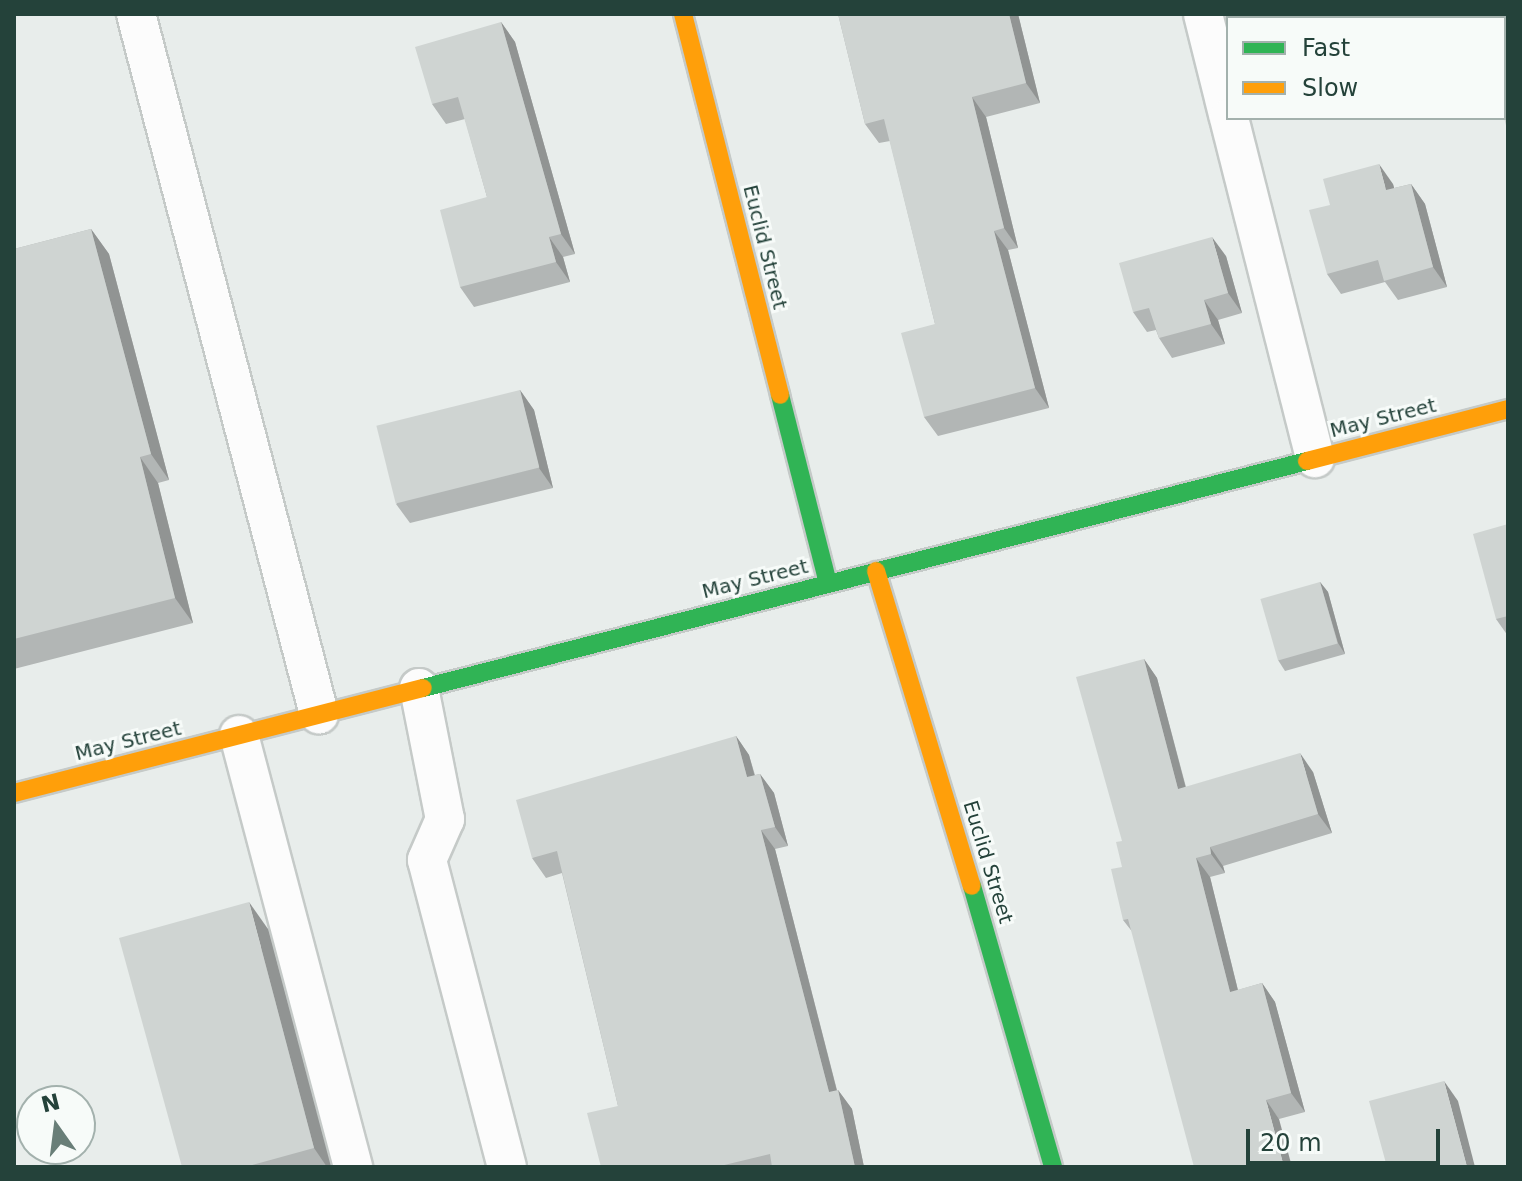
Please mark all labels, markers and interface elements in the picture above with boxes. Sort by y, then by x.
legend [1226,16,1506,120]
text: Fast [1302,34,1350,62]
text: Slow [1302,74,1358,102]
street label: Euclid Street [738,182,792,312]
street label: May Street [1327,393,1439,443]
street label: May Street [699,554,811,604]
street label: May Street [72,716,184,766]
street label: Euclid Street [958,798,1018,926]
north arrow [16,1085,96,1165]
text: N [39,1089,63,1118]
scale bar [1250,1113,1444,1163]
text: 20 m [1260,1129,1322,1157]

